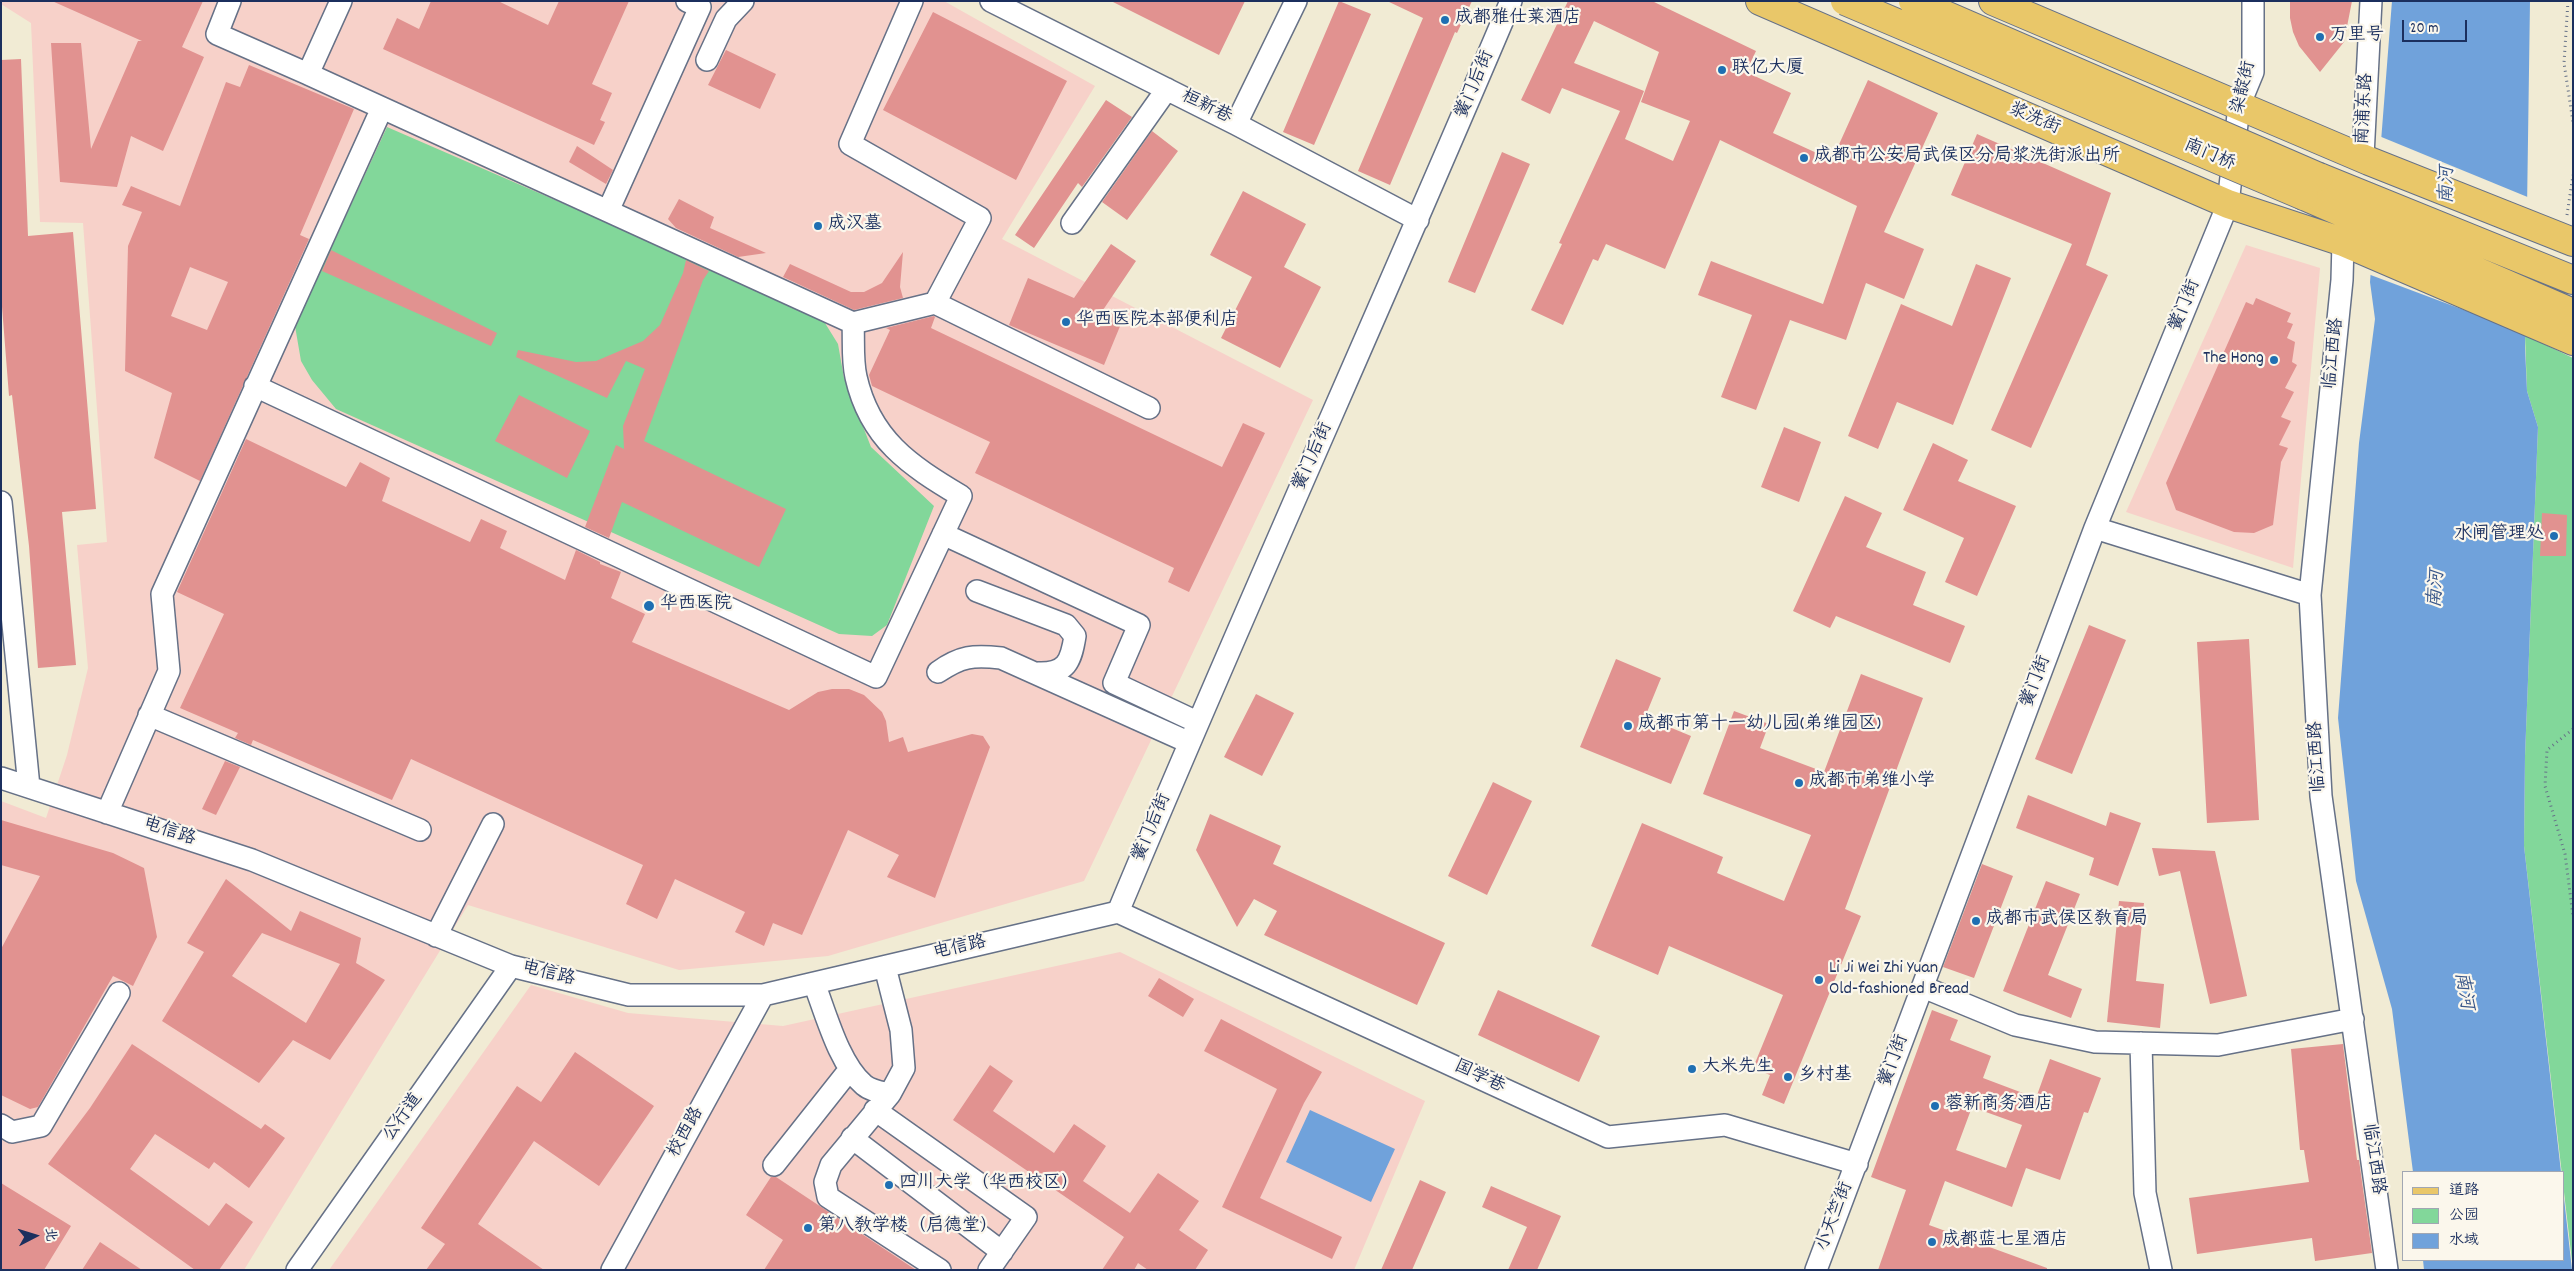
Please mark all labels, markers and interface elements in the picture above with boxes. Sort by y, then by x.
place label: 成都雅仕莱酒店 [1455,9,1581,31]
scale bar [2404,10,2469,42]
marker: 成都雅仕莱酒店 [1439,14,1451,26]
text: 20 m [2410,18,2438,40]
place label: 万里号 [2330,26,2384,48]
marker: 万里号 [2314,31,2326,43]
street label: 黉门后街 [1452,48,1500,122]
place label: 联亿大厦 [1732,59,1804,81]
street label: 染靛街 [2228,59,2262,117]
marker: 联亿大厦 [1716,64,1728,76]
street label: 南浦东路 [2353,72,2379,146]
street label: 桓新巷 [1177,86,1235,130]
street label: 浆洗街 [2005,100,2063,140]
street label: 南门桥 [2180,136,2238,176]
place label: 成都市公安局武侯区分局浆洗街派出所 [1814,147,2120,169]
marker: 成都市公安局武侯区分局浆洗街派出所 [1798,152,1810,164]
water label: 南河 [2437,166,2461,204]
place label: 成汉墓 [828,215,882,237]
marker: 成汉墓 [812,220,824,232]
street label: 黉门街 [2166,277,2206,335]
place label: 华西医院本部便利店 [1076,311,1238,333]
marker: 华西医院本部便利店 [1060,316,1072,328]
street label: 临江西路 [2320,317,2350,391]
place label: The Hong [2203,349,2264,371]
marker: The Hong [2268,354,2280,366]
street label: 黉门后街 [1289,420,1339,494]
place label: 水闸管理处 [2454,525,2544,547]
marker: 水闸管理处 [2548,530,2560,542]
water label: 南河 [2425,569,2451,609]
place label: 华西医院 [660,595,732,617]
marker: 华西医院 [642,599,656,613]
street label: 黉门街 [2017,653,2057,711]
place label: 成都市第十一幼儿园(弟维园区) [1638,715,1881,737]
marker: 成都市第十一幼儿园(弟维园区) [1622,720,1634,732]
street label: 临江西路 [2306,720,2332,794]
place label: 成都市弟维小学 [1809,772,1935,794]
marker: 成都市弟维小学 [1793,777,1805,789]
street label: 黉门后街 [1129,791,1177,865]
street label: 电信路 [140,814,198,852]
place label: 成都市武侯区教育局 [1986,910,2148,932]
marker: 成都市武侯区教育局 [1970,915,1982,927]
street label: 电信路 [931,932,989,966]
street label: 电信路 [519,958,577,992]
place label: Li Ji Wei Zhi Yuan Old-fashioned Bread [1829,959,1969,1002]
water label: 南河 [2447,970,2477,1012]
marker: Li Ji Wei Zhi Yuan Old-fashioned Bread [1813,974,1825,986]
street label: 黉门街 [1876,1032,1914,1090]
street label: 国学巷 [1450,1057,1508,1099]
place label: 大米先生 [1702,1058,1774,1080]
marker: 大米先生 [1686,1063,1698,1075]
place label: 乡村基 [1798,1066,1852,1088]
marker: 乡村基 [1782,1071,1794,1083]
street label: 公行道 [380,1090,428,1146]
place label: 蓉新商务酒店 [1945,1095,2053,1117]
marker: 蓉新商务酒店 [1929,1100,1941,1112]
street label: 校西路 [664,1104,710,1162]
street label: 临江西路 [2356,1122,2388,1196]
legend [2402,1171,2564,1261]
place label: 四川大学（华西校区） [899,1174,1079,1196]
marker: 四川大学（华西校区） [883,1179,895,1191]
street label: 小天竺街 [1813,1180,1859,1254]
text: 道路 [2449,1180,2479,1202]
text: 公园 [2449,1205,2479,1227]
north arrow [10,1211,60,1261]
place label: 第八教学楼（启德堂） [818,1217,998,1239]
marker: 第八教学楼（启德堂） [802,1222,814,1234]
text: 北 [39,1227,61,1243]
text: 水域 [2449,1230,2479,1252]
place label: 成都蓝七星酒店 [1942,1231,2068,1253]
marker: 成都蓝七星酒店 [1926,1236,1938,1248]

